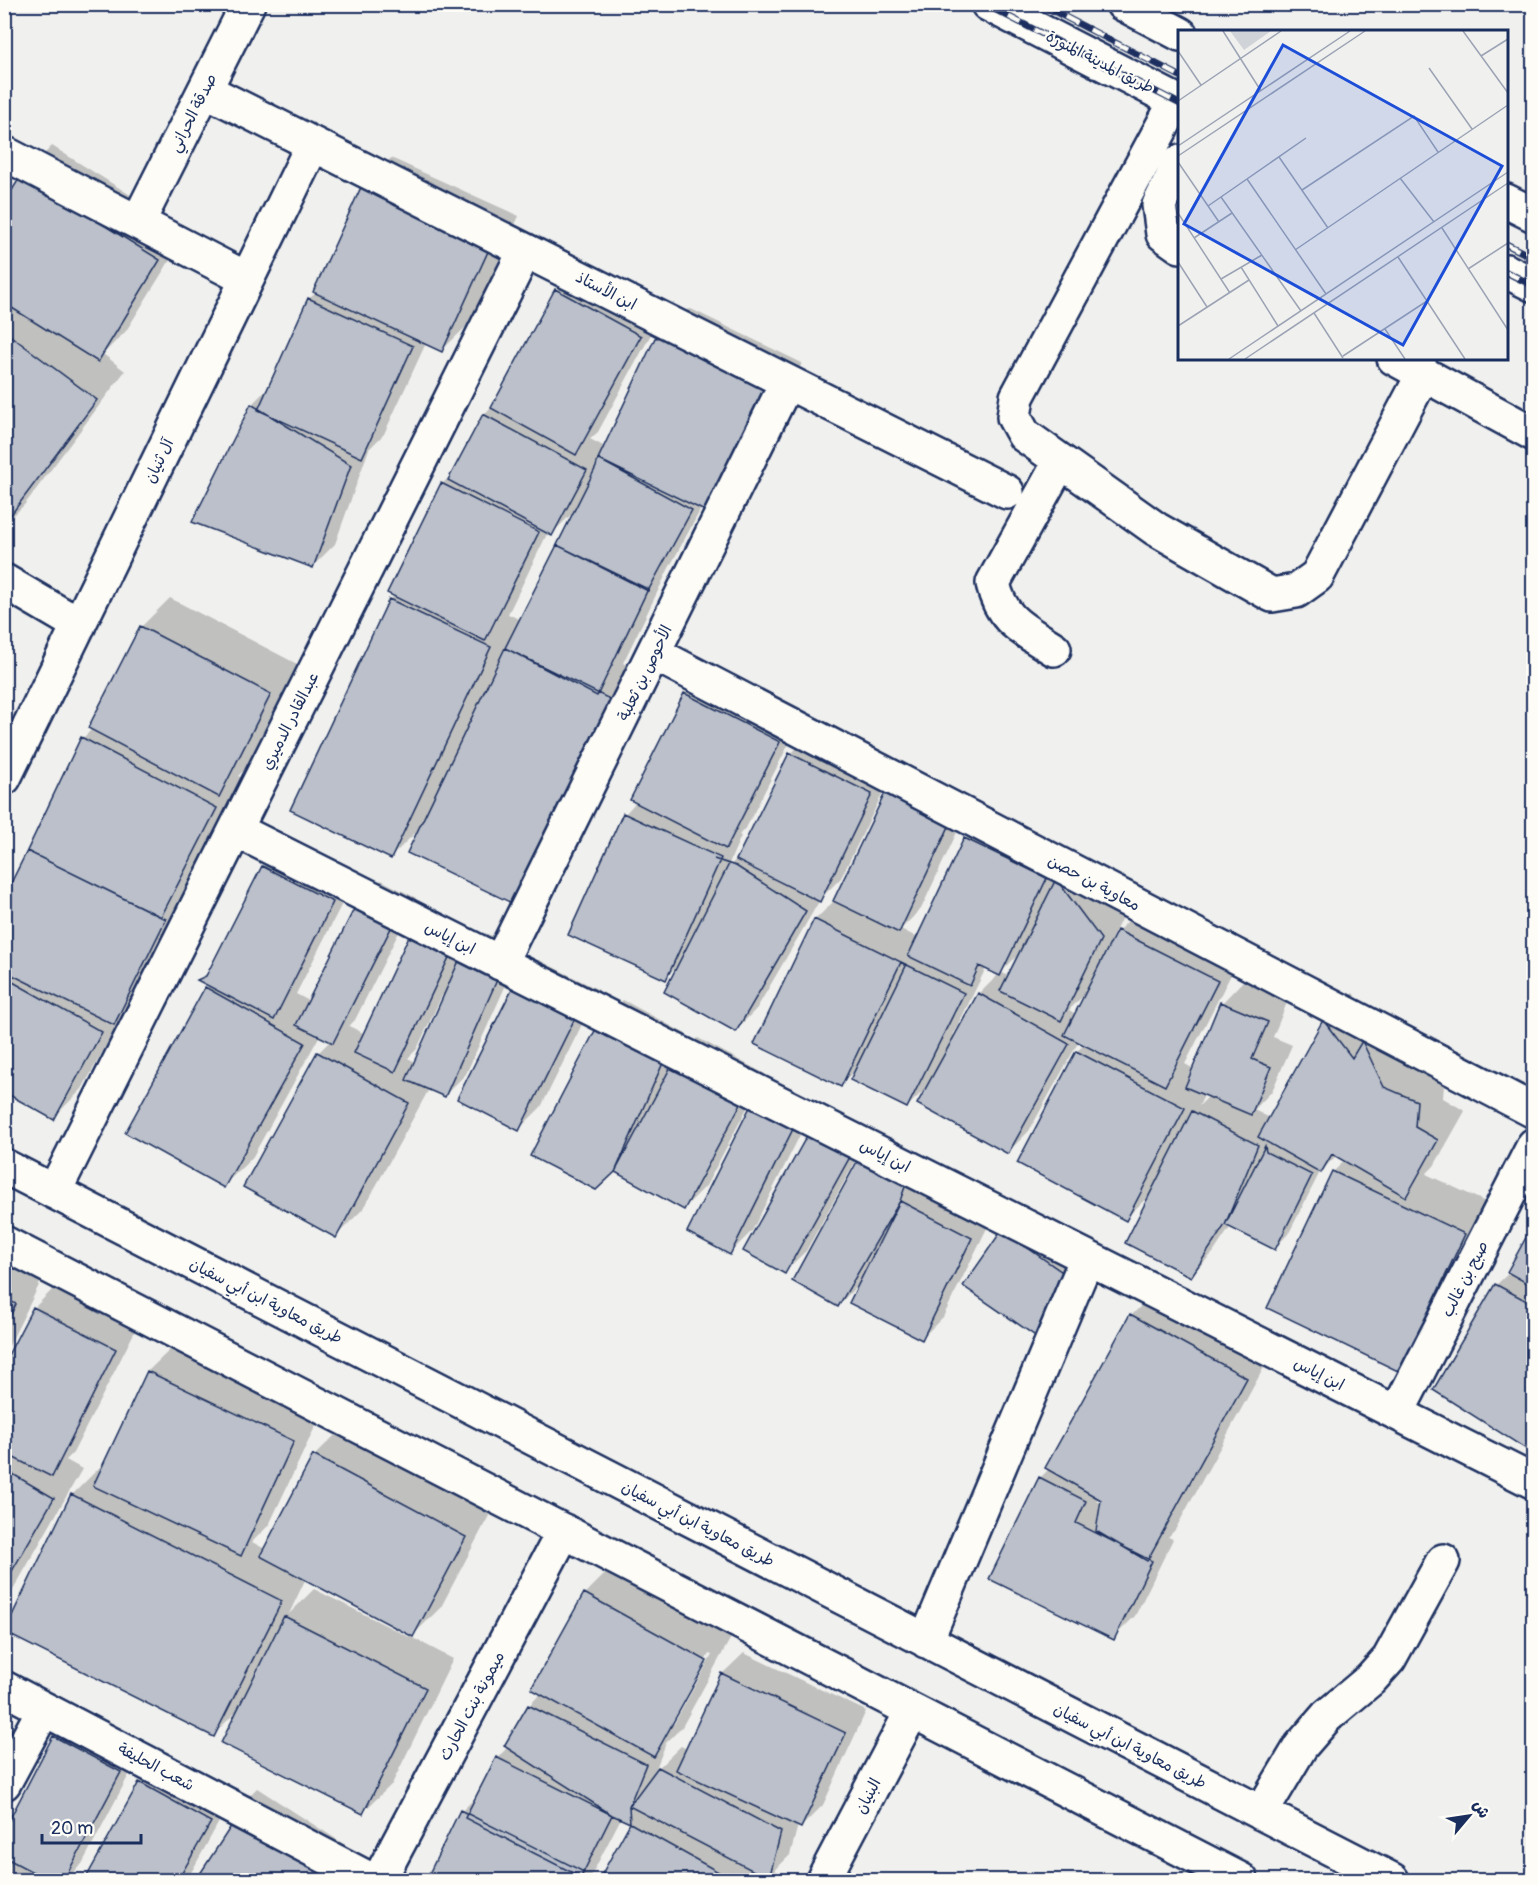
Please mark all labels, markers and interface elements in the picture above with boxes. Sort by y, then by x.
street label: طريق المدينة المنورة [1043,26,1157,98]
inset map [1178,30,1508,360]
street label: صدقة الحراني [165,70,225,157]
street label: ابن الأستاذ [572,266,640,315]
street label: آل ثنيان [140,435,179,487]
street label: الأحوص بن ثعلبة [612,621,677,724]
street label: عبدالقادر الدميري [257,669,324,774]
street label: معاوية بن حصن [1044,850,1144,916]
street label: ابن إياس [421,917,479,959]
street label: ابن إياس [856,1135,914,1177]
street label: صبح بن غالب [1437,1237,1493,1321]
street label: طريق معاوية ابن أبي سفيان [184,1254,346,1352]
street label: ابن إياس [1290,1353,1348,1395]
street label: طريق معاوية ابن أبي سفيان [616,1477,778,1575]
street label: ميمونة بنت الحارث [435,1648,509,1764]
street label: طريق معاوية ابن أبي سفيان [1048,1699,1210,1797]
street label: شعب الحليفة [114,1739,198,1795]
street label: البنيان [850,1775,886,1817]
north arrow [1439,1786,1499,1846]
text: ش [1468,1797,1494,1822]
scale bar [42,1807,141,1845]
text: 20 m [51,1817,93,1840]

